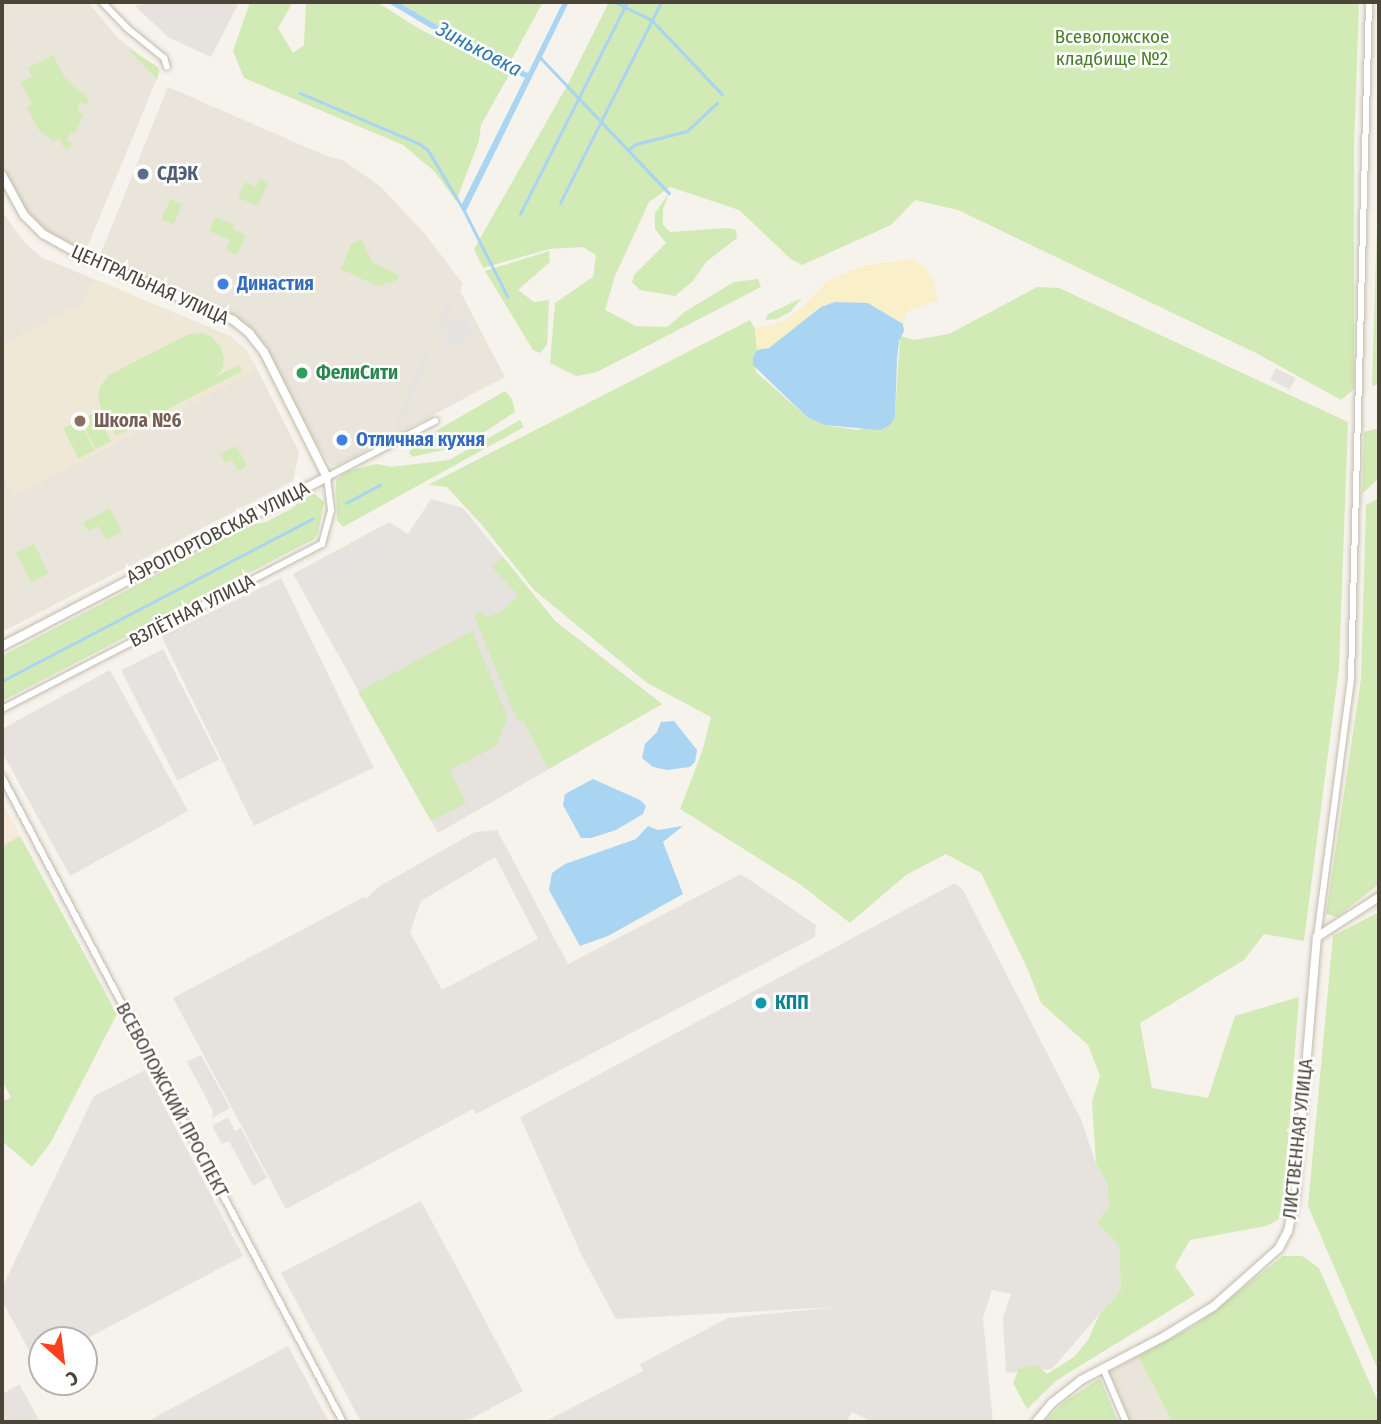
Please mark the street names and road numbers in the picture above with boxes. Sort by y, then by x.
street label: ЦЕНТРАЛЬНАЯ УЛИЦА [68,240,232,330]
street label: АЭРОПОРТОВСКАЯ УЛИЦА [123,477,313,589]
street label: ВЗЛЁТНАЯ УЛИЦА [126,570,258,652]
street label: ВСЕВОЛОЖСКИЙ ПРОСПЕКТ [111,999,233,1201]
street label: ЛИСТВЕННАЯ УЛИЦА [1278,1058,1318,1220]

